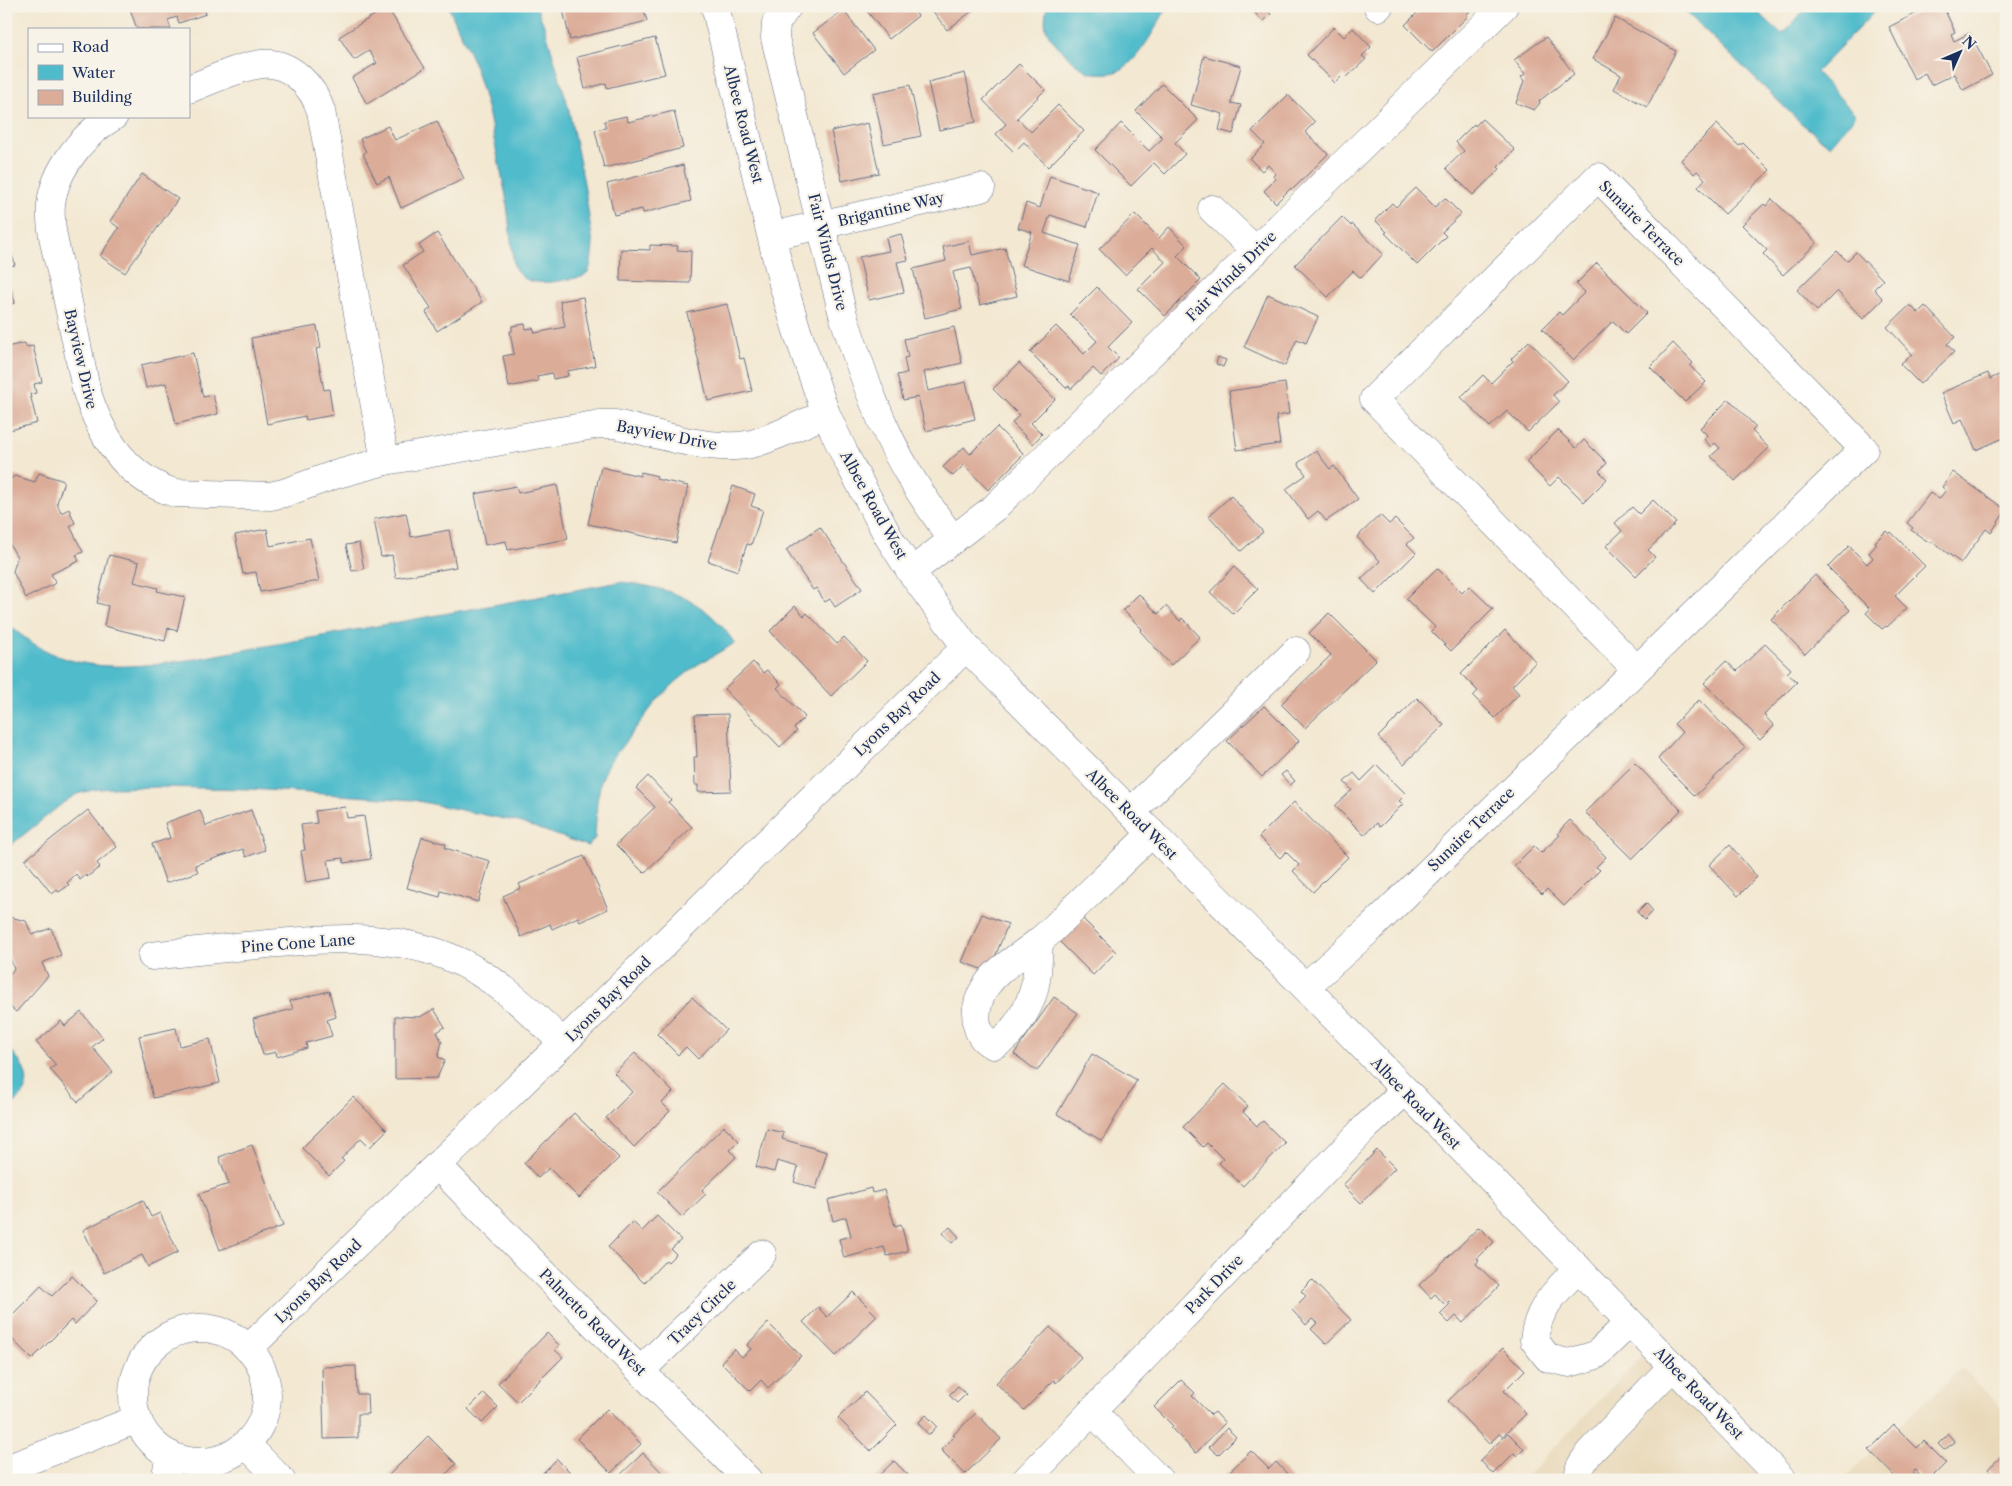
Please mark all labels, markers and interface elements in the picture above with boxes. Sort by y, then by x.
legend [28,28,190,118]
north arrow [1934,28,1984,78]
text: N [1959,32,1980,53]
text: Road [72,37,109,56]
street label: Albee Road West [720,62,768,186]
text: Water [71,63,116,82]
text: Building [72,87,132,106]
street label: Sunaire Terrace [1595,176,1689,270]
street label: Brigantine Way [836,187,947,230]
street label: Fair Winds Drive [804,191,852,313]
street label: Fair Winds Drive [1182,227,1280,325]
street label: Bayview Drive [60,307,102,411]
street label: Bayview Drive [615,416,719,454]
street label: Albee Road West [836,446,912,563]
street label: Lyons Bay Road [850,668,944,760]
street label: Albee Road West [1082,764,1182,864]
street label: Sunaire Terrace [1424,783,1518,875]
street label: Pine Cone Lane [240,930,356,956]
street label: Lyons Bay Road [561,952,655,1046]
street label: Albee Road West [1366,1052,1465,1154]
street label: Lyons Bay Road [271,1235,365,1327]
street label: Park Drive [1181,1250,1247,1318]
street label: Palmetto Road West [535,1264,651,1380]
street label: Tracy Circle [664,1275,740,1349]
street label: Albee Road West [1649,1342,1748,1444]

